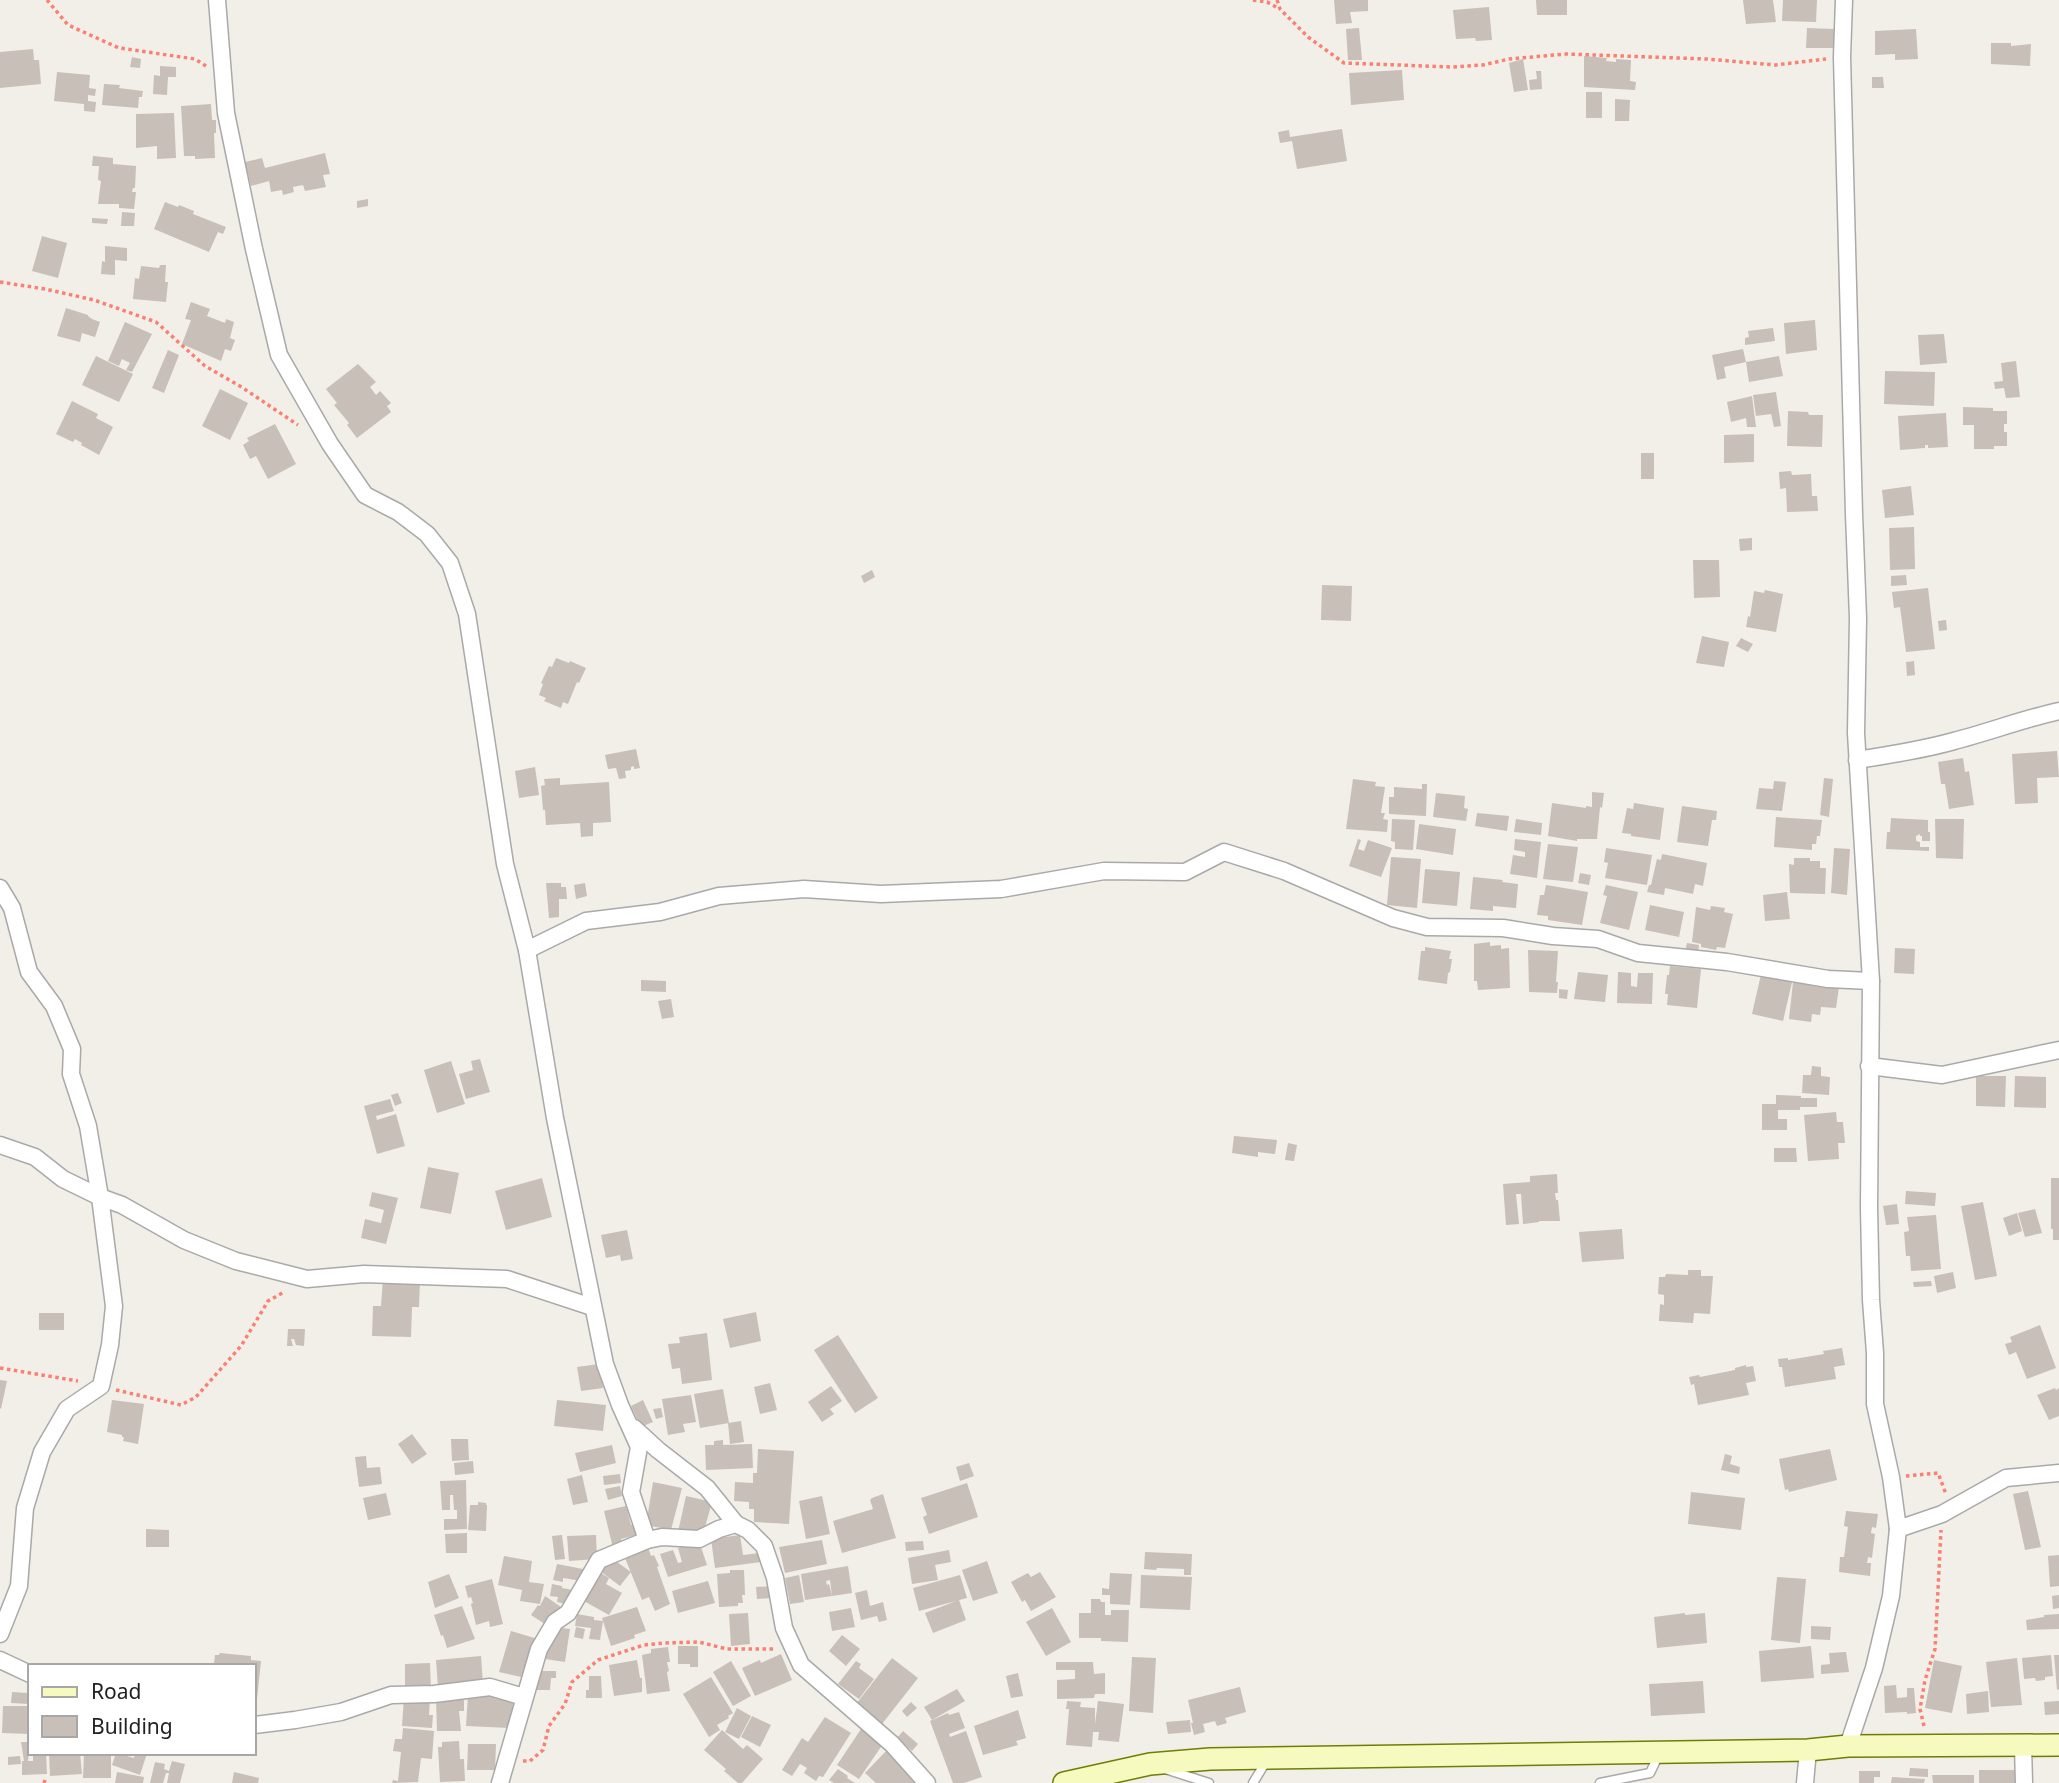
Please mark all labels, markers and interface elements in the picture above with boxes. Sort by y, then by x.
legend [28,1664,256,1755]
text: Road [91,1677,141,1705]
text: Building [91,1712,173,1740]

